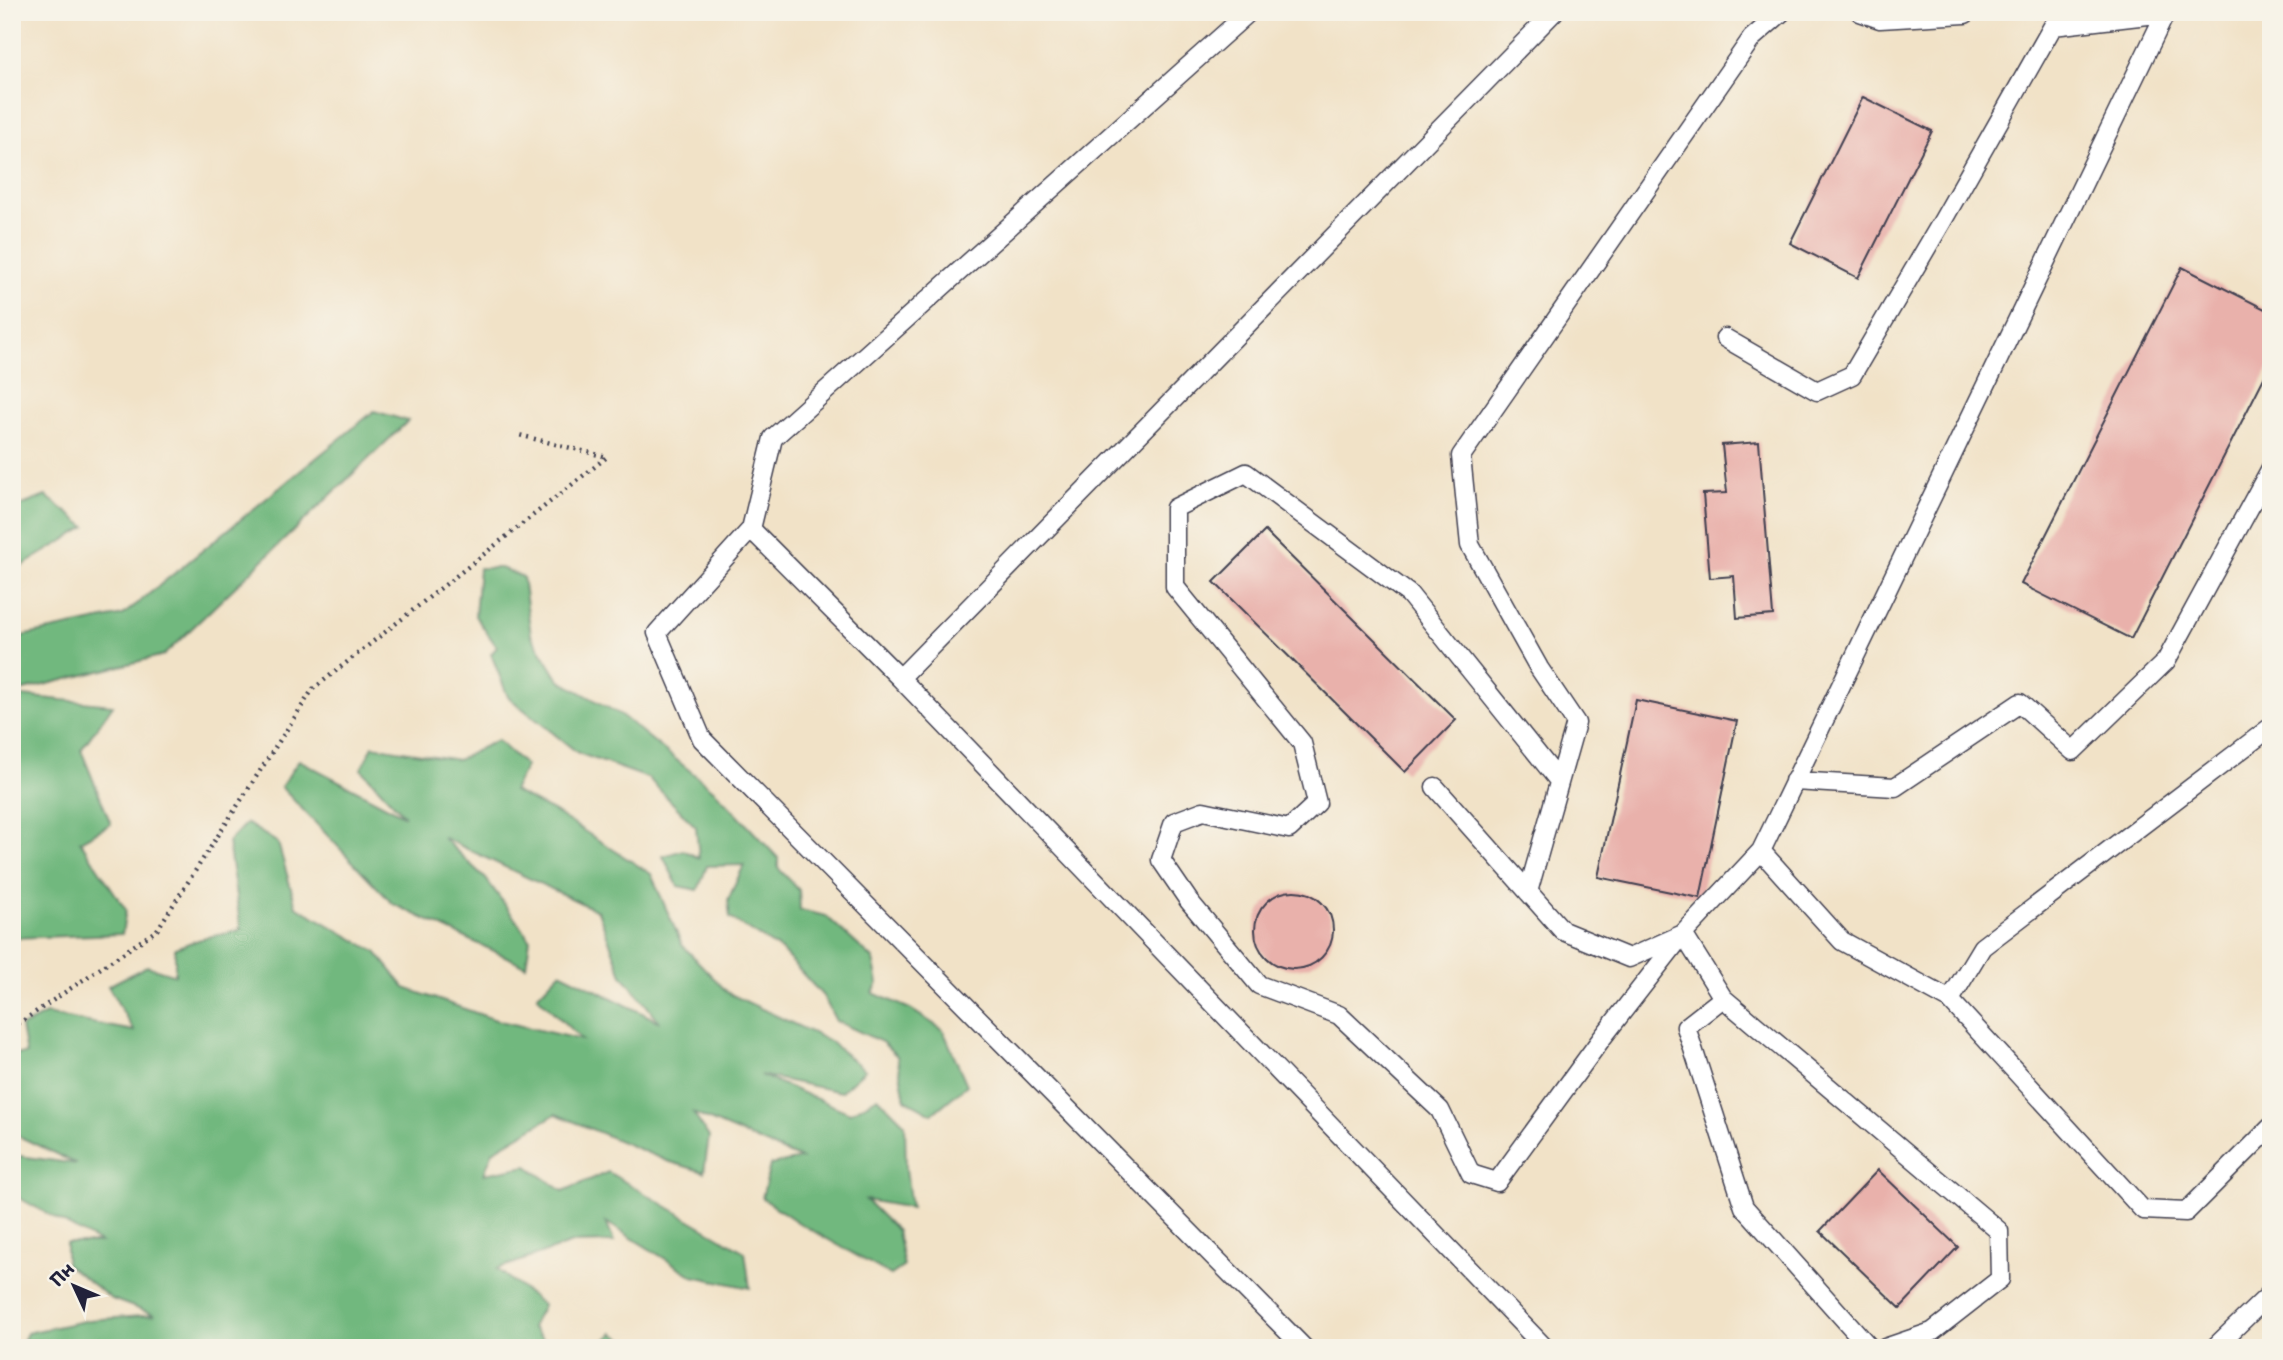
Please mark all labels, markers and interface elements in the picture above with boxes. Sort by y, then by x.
north arrow [38,1252,108,1322]
text: Пн [44,1257,80,1292]

